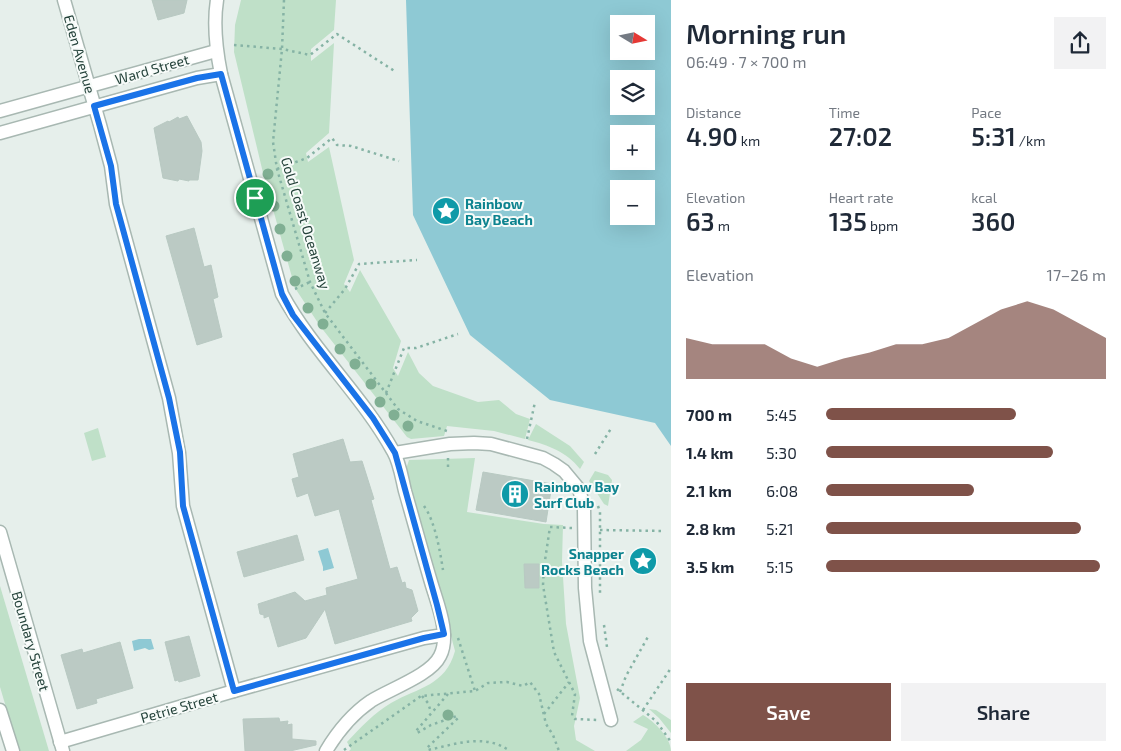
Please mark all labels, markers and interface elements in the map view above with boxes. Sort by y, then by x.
street label: Eden Avenue [61,13,99,95]
north arrow [610,15,655,60]
map controls [610,15,655,225]
text: Morning run [686,16,846,50]
button: share [1054,17,1106,69]
street label: Ward Street [113,50,191,88]
text: 06:49 · 7 × 700 m [686,52,807,71]
button: layers [610,70,655,115]
text: Distance [686,104,741,121]
text: Time [829,104,860,121]
text: Pace [971,104,1001,121]
text: 4.90 [686,121,738,151]
text: 27:02 [829,121,892,151]
text: 5:31 [971,121,1016,151]
button: + [610,125,655,170]
text: km [738,132,760,149]
text: /km [1016,132,1045,149]
street label: Gold Coast Oceanway [278,155,334,292]
pin [234,177,276,219]
button: − [610,180,655,225]
icon: arrive [241,184,269,212]
text: Elevation [686,189,745,206]
text: Heart rate [829,189,893,206]
text: kcal [971,189,997,206]
place label: Rainbow Bay Beach [465,195,533,228]
place icon: Rainbow Bay Beach [431,196,461,226]
text: 63 [686,206,715,236]
text: 135 [829,206,867,236]
text: 360 [971,206,1015,236]
text: m [715,217,730,234]
text: bpm [867,217,898,234]
text: Elevation [686,265,754,284]
text: 17–26 m [1047,265,1106,284]
text: 700 m [686,405,732,424]
text: 5:45 [766,405,797,424]
text: 1.4 km [686,443,733,462]
text: 5:30 [766,443,797,462]
place label: Rainbow Bay Surf Club [534,478,619,511]
building icon: Rainbow Bay Surf Club [500,479,530,509]
text: 2.1 km [686,481,732,500]
text: 6:08 [766,481,798,500]
text: 2.8 km [686,519,736,538]
text: 5:21 [766,519,794,538]
place label: Snapper Rocks Beach [541,545,624,578]
place icon: Snapper Rocks Beach [628,546,658,576]
text: 3.5 km [686,557,734,576]
text: 5:15 [766,557,793,576]
street label: Boundary Street [9,589,53,693]
button: Save [686,683,891,741]
button: Share [901,683,1106,741]
street label: Petrie Street [138,688,220,726]

